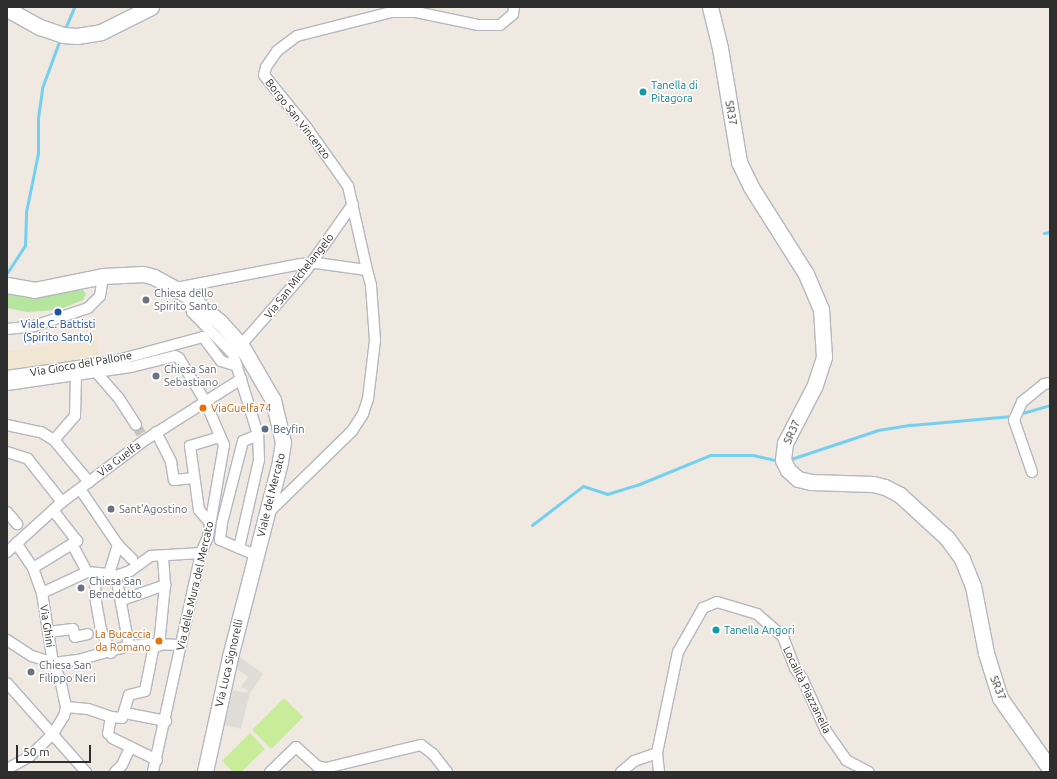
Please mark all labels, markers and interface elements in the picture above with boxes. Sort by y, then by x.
street label: Borgo San Vincenzo [263,76,333,162]
place label: Tanella di Pitagora [651,79,698,105]
marker: Tanella di Pitagora [638,87,648,97]
street label: SR37 [722,100,740,126]
street label: Via San Michelangelo [262,231,336,321]
place label: Chiesa dello Spirito Santo [154,287,217,313]
marker: Chiesa dello Spirito Santo [141,295,151,305]
marker: Viale C. Battisti (Spirito Santo) [53,307,63,317]
place label: Viale C. Battisti (Spirito Santo) [20,318,96,344]
street label: Via Gioco del Pallone [29,349,133,379]
place label: Chiesa San Sebastiano [164,363,218,389]
marker: Chiesa San Sebastiano [151,371,161,381]
place label: ViaGuelfa74 [211,401,271,415]
marker: ViaGuelfa74 [198,403,208,413]
street label: SR37 [781,418,803,446]
place label: Beyfin [273,422,305,436]
marker: Beyfin [260,424,270,434]
street label: Via Guelfa [95,439,143,479]
street label: Viale del Mercato [254,452,288,538]
place label: Sant'Agostino [119,502,187,516]
marker: Sant'Agostino [106,504,116,514]
street label: Via delle Mura del Mercato [174,520,216,652]
place label: Chiesa San Benedetto [89,575,142,601]
marker: Chiesa San Benedetto [76,583,86,593]
street label: Via Ghini [37,604,57,648]
street label: Via Luca Signorelli [213,618,245,708]
place label: Tanella Angori [724,623,795,637]
marker: Tanella Angori [711,625,721,635]
place label: La Bucaccia da Romano [95,628,151,654]
marker: La Bucaccia da Romano [154,636,164,646]
street label: Località Piazzanella [780,644,834,736]
place label: Chiesa San Filippo Neri [39,659,96,685]
marker: Chiesa San Filippo Neri [26,667,36,677]
street label: SR37 [987,674,1009,702]
scale bar [18,737,93,763]
text: 50 m [23,745,50,758]

